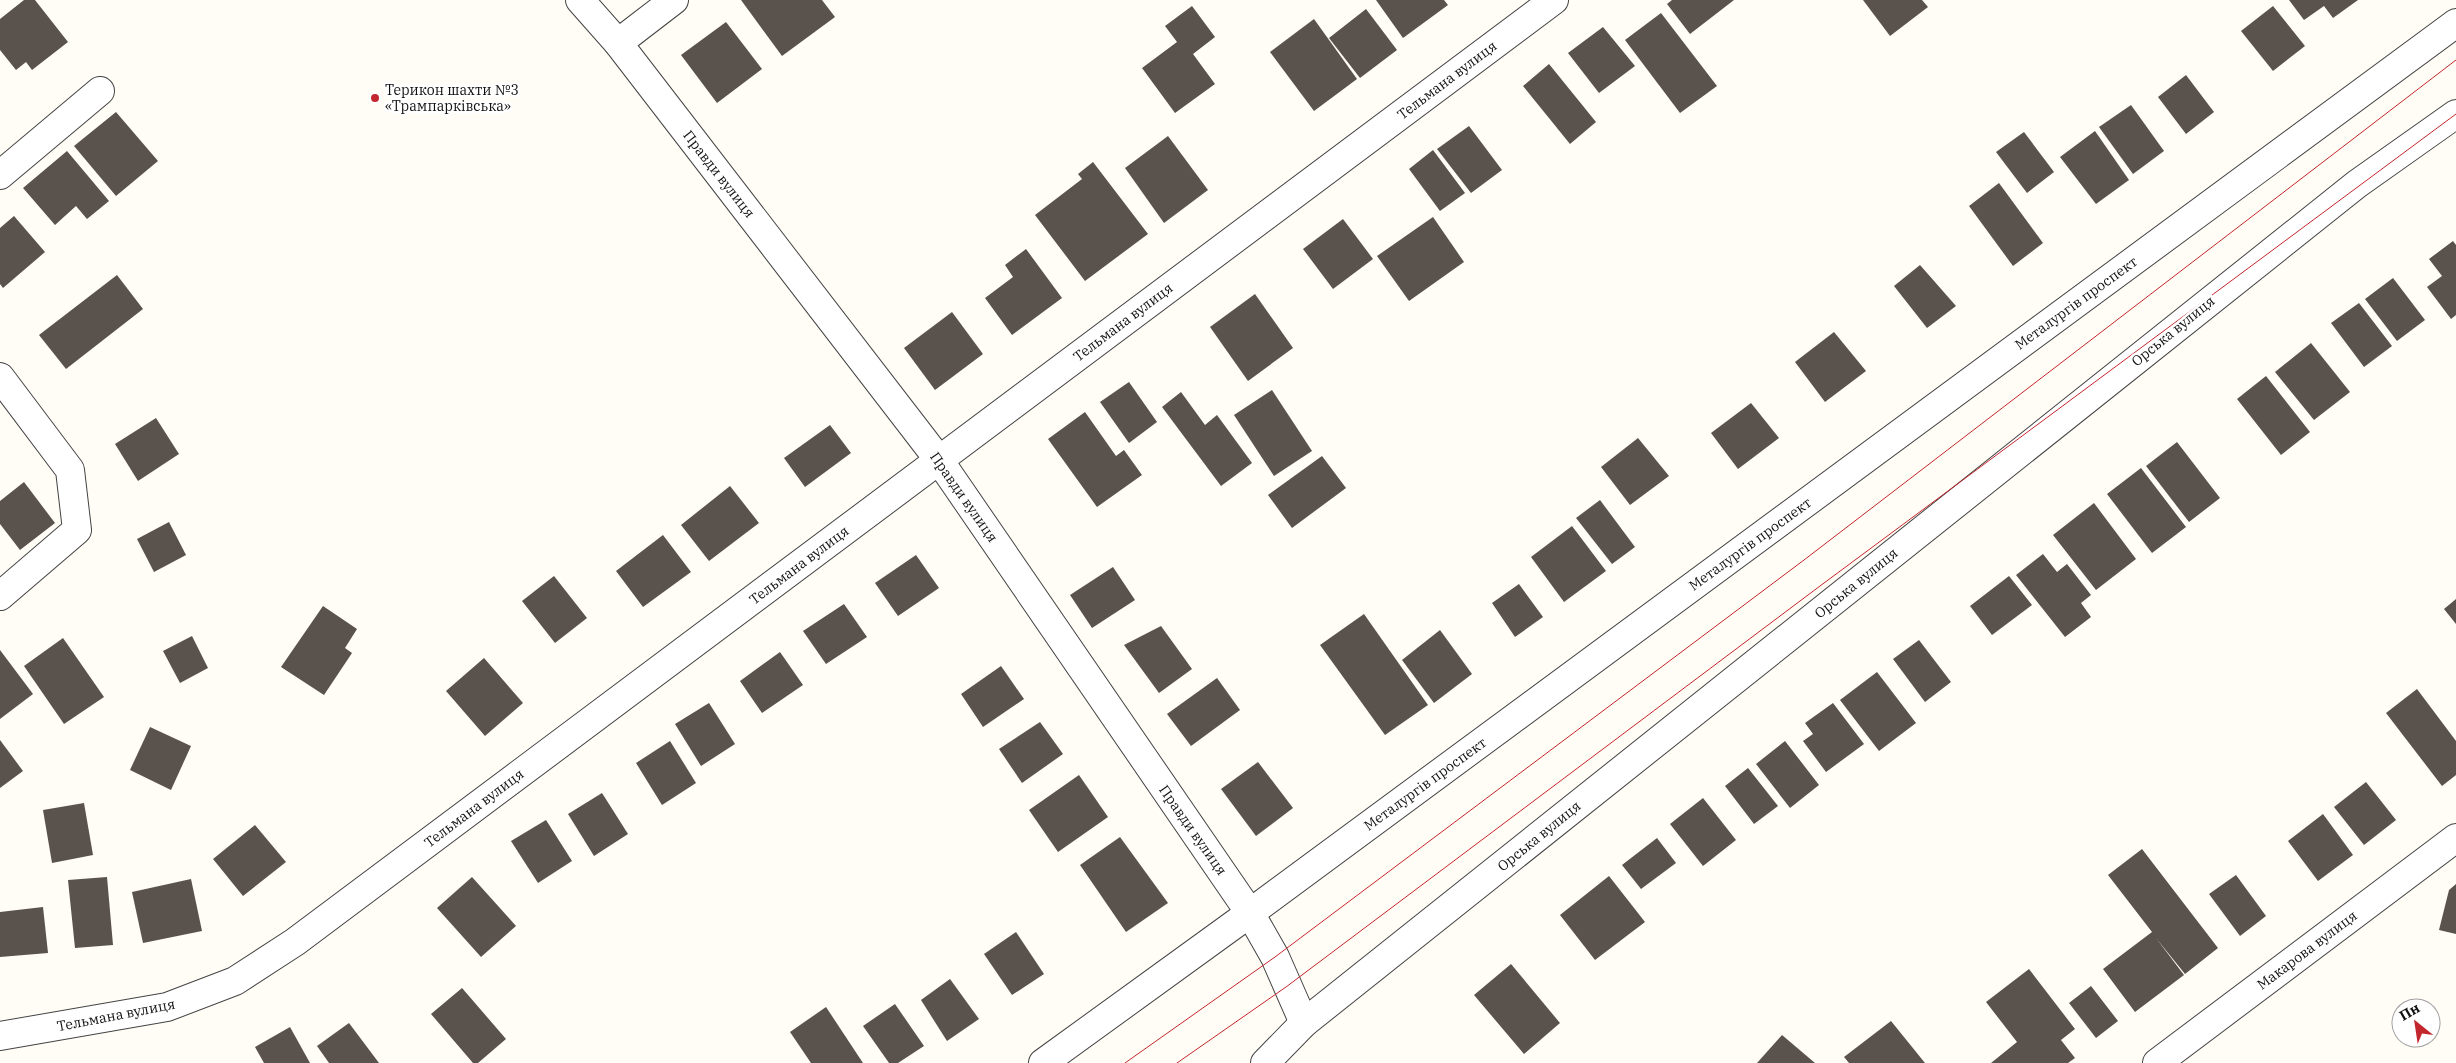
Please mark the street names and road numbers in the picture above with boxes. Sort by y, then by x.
street label: Тельмана вулиця [1394,37,1500,123]
street label: Правди вулиця [679,127,759,221]
street label: Металургів проспект [2011,252,2141,354]
street label: Тельмана вулиця [1070,279,1176,365]
street label: Орська вулиця [2128,292,2218,370]
street label: Правди вулиця [926,448,1002,546]
street label: Металургів проспект [1685,493,1815,595]
street label: Тельмана вулиця [746,522,852,608]
street label: Орська вулиця [1811,544,1901,622]
street label: Металургів проспект [1360,733,1490,835]
street label: Тельмана вулиця [421,765,527,851]
street label: Правди вулиця [1155,781,1231,879]
street label: Орська вулиця [1494,797,1584,875]
street label: Макарова вулиця [2253,906,2361,994]
street label: Тельмана вулиця [55,995,177,1035]

